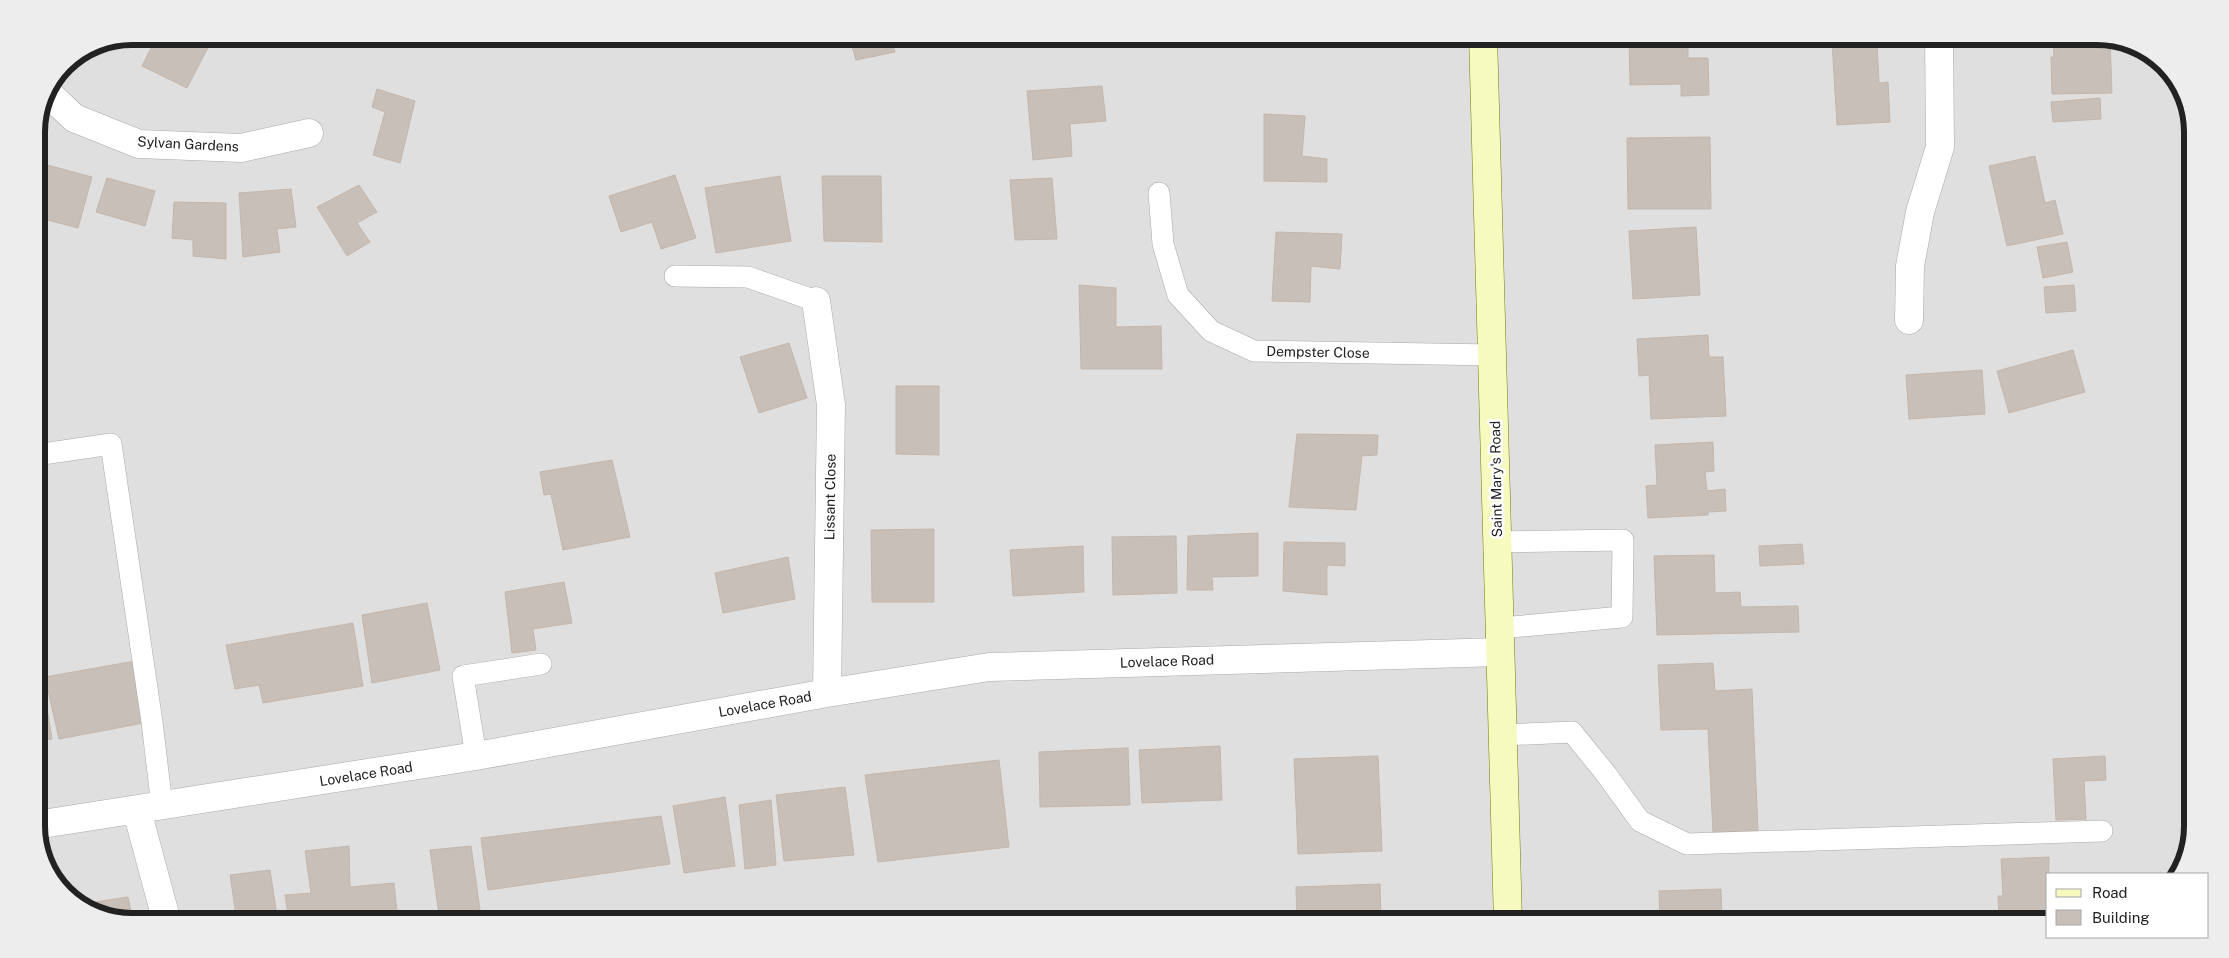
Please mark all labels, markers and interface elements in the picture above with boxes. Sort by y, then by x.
street label: Sylvan Gardens [137,133,239,155]
street label: Dempster Close [1266,343,1370,361]
street label: Saint Mary's Road [1487,421,1505,537]
street label: Lissant Close [821,454,839,540]
street label: Lovelace Road [1120,651,1214,671]
street label: Lovelace Road [717,688,813,720]
street label: Lovelace Road [318,759,414,789]
legend [2046,873,2209,938]
text: Road [2092,884,2128,901]
text: Building [2092,909,2150,926]

